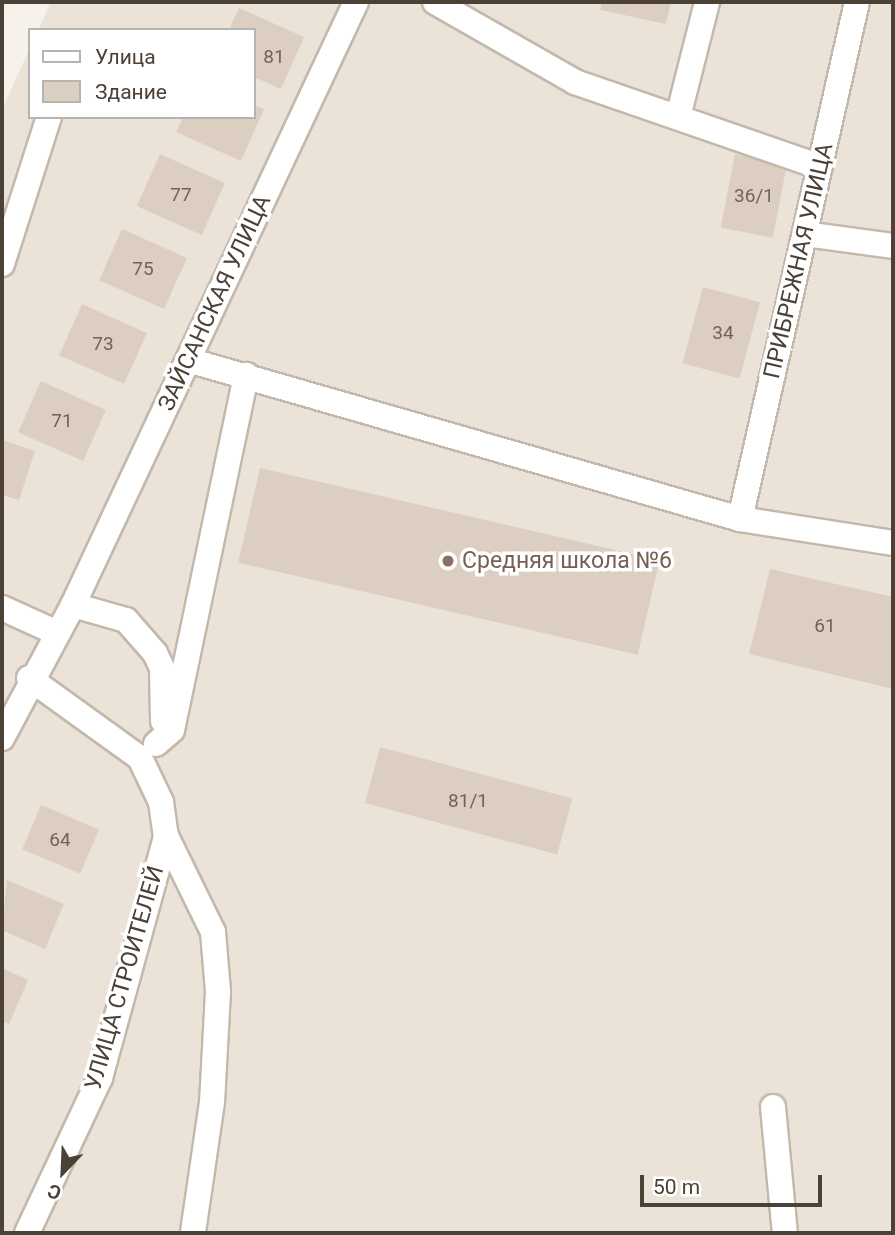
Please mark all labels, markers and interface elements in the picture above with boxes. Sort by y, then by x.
legend [28,28,256,119]
text: Улица [95,45,156,69]
house number: 81 [263,46,285,68]
text: Здание [95,80,167,104]
street label: ПРИБРЕЖНАЯ УЛИЦА [758,141,840,381]
house number: 77 [170,184,192,206]
house number: 36/1 [734,185,774,207]
street label: ЗАЙСАНСКАЯ УЛИЦА [153,191,277,415]
house number: 75 [132,258,154,280]
house number: 34 [712,322,734,344]
house number: 73 [92,333,114,355]
house number: 71 [51,410,73,432]
place label: Средняя школа №6 [462,547,672,575]
marker: Средняя школа №6 [440,553,456,569]
house number: 61 [814,615,836,637]
house number: 81/1 [448,790,488,812]
house number: 64 [49,829,71,851]
street label: УЛИЦА СТРОИТЕЛЕЙ [80,863,170,1093]
north arrow [28,1137,98,1207]
scale bar [643,1162,825,1206]
text: 50 m [653,1175,700,1199]
text: С [44,1179,65,1205]

